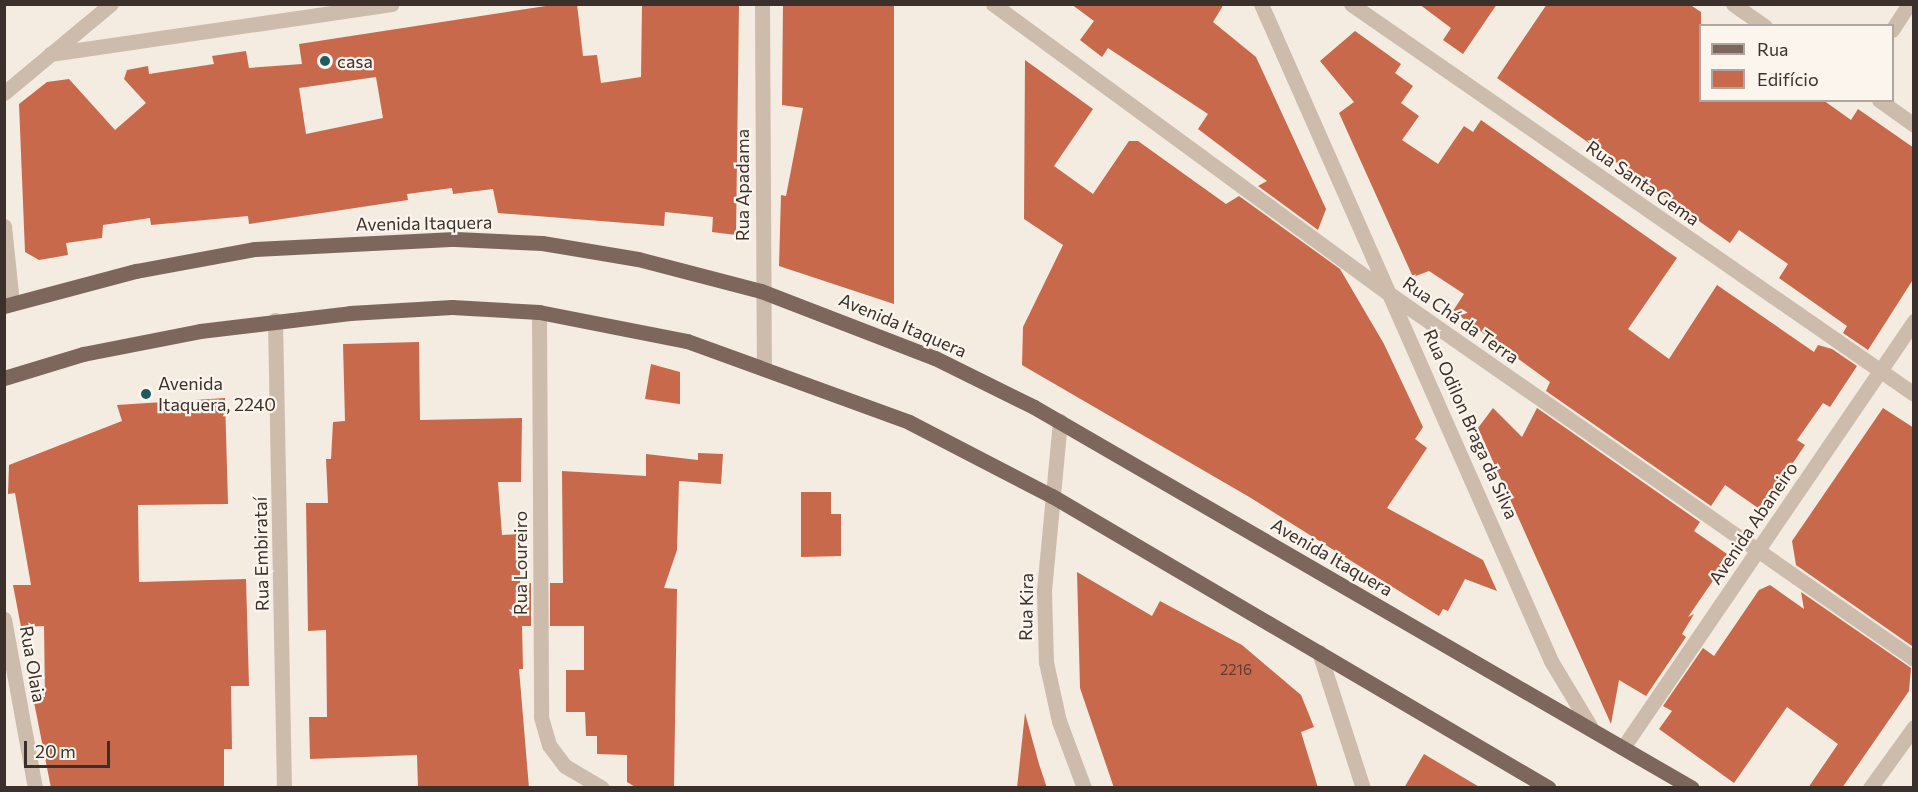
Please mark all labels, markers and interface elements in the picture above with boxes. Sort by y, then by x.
legend [1699,24,1894,102]
text: Rua [1757,38,1788,60]
place label: casa [337,50,373,72]
marker: casa [318,54,332,68]
text: Edifício [1757,68,1819,90]
street label: Rua Apadama [731,129,753,241]
street label: Rua Santa Gema [1582,136,1704,230]
street label: Avenida Itaquera [355,211,493,235]
street label: Rua Chá da Terra [1399,272,1523,368]
street label: Avenida Itaquera [836,288,970,362]
street label: Rua Odilon Braga da Silva [1419,326,1523,522]
place label: Avenida Itaquera, 2240 [158,373,276,416]
marker: Avenida Itaquera, 2240 [139,387,153,401]
street label: Avenida Abaneiro [1704,458,1802,588]
street label: Rua Embirataí [249,497,273,611]
street label: Rua Loureiro [509,511,531,615]
street label: Avenida Itaquera [1267,513,1397,601]
street label: Rua Kira [1015,573,1037,641]
street label: Rua Olaia [16,624,50,704]
house number: 2216 [1220,661,1252,679]
scale bar [27,729,112,767]
text: 20 m [35,740,76,762]

